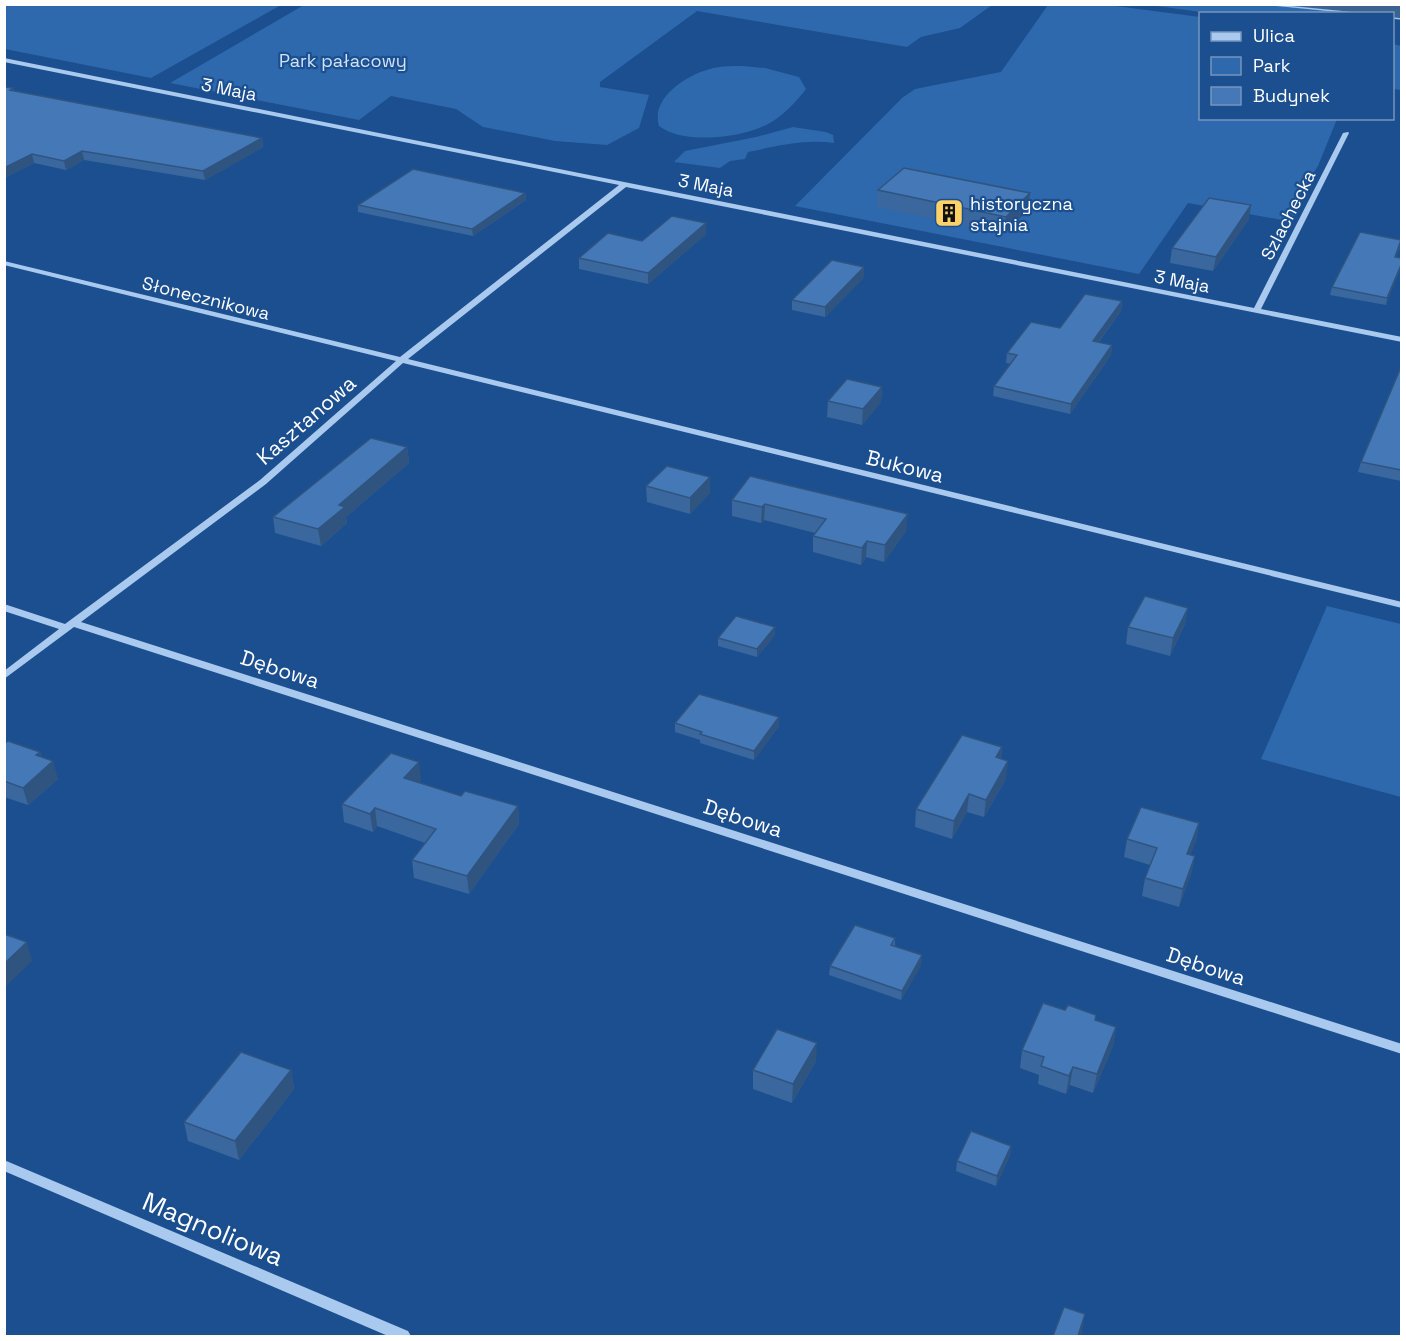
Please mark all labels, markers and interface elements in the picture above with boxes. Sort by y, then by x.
legend [1199,12,1394,120]
text: Ulica [1253,24,1295,47]
park label: Park pałacowy [279,49,407,72]
text: Park [1253,54,1291,77]
street label: 3 Maja [199,72,259,106]
text: Budynek [1253,84,1330,107]
street label: Szlachecka [1256,166,1320,264]
street label: 3 Maja [676,168,736,202]
place label: historyczna stajnia [970,192,1073,236]
building icon: historyczna stajnia [933,197,965,229]
street label: 3 Maja [1152,264,1212,298]
street label: Słonecznikowa [140,271,272,325]
street label: Kasztanowa [251,370,361,470]
street label: Bukowa [863,443,947,489]
street label: Dębowa [237,644,323,694]
street label: Dębowa [700,793,786,843]
street label: Dębowa [1163,941,1249,991]
street label: Magnoliowa [137,1184,289,1274]

